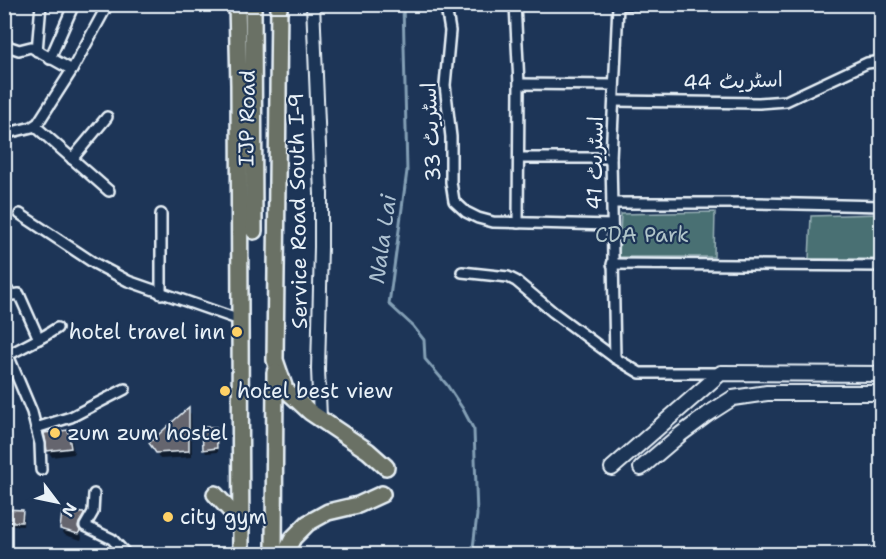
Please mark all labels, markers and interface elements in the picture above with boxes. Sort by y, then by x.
street label: اسٹریٹ 44 [683,65,783,97]
street label: IJP Road [232,70,262,166]
street label: اسٹریٹ 33 [414,82,448,182]
street label: Service Road South I-9 [282,93,314,329]
street label: اسٹریٹ 41 [580,116,610,210]
water label: Nala Lai [362,192,403,286]
park label: CDA Park [595,221,689,249]
place label: hotel travel inn [69,318,225,346]
marker: hotel travel inn [230,325,244,339]
place label: hotel best view [237,377,393,405]
marker: hotel best view [218,384,232,398]
place label: zum zum hostel [67,419,228,447]
marker: zum zum hostel [48,426,62,440]
north arrow [27,472,87,532]
text: N [57,499,82,521]
place label: city gym [180,503,267,531]
marker: city gym [161,510,175,524]

